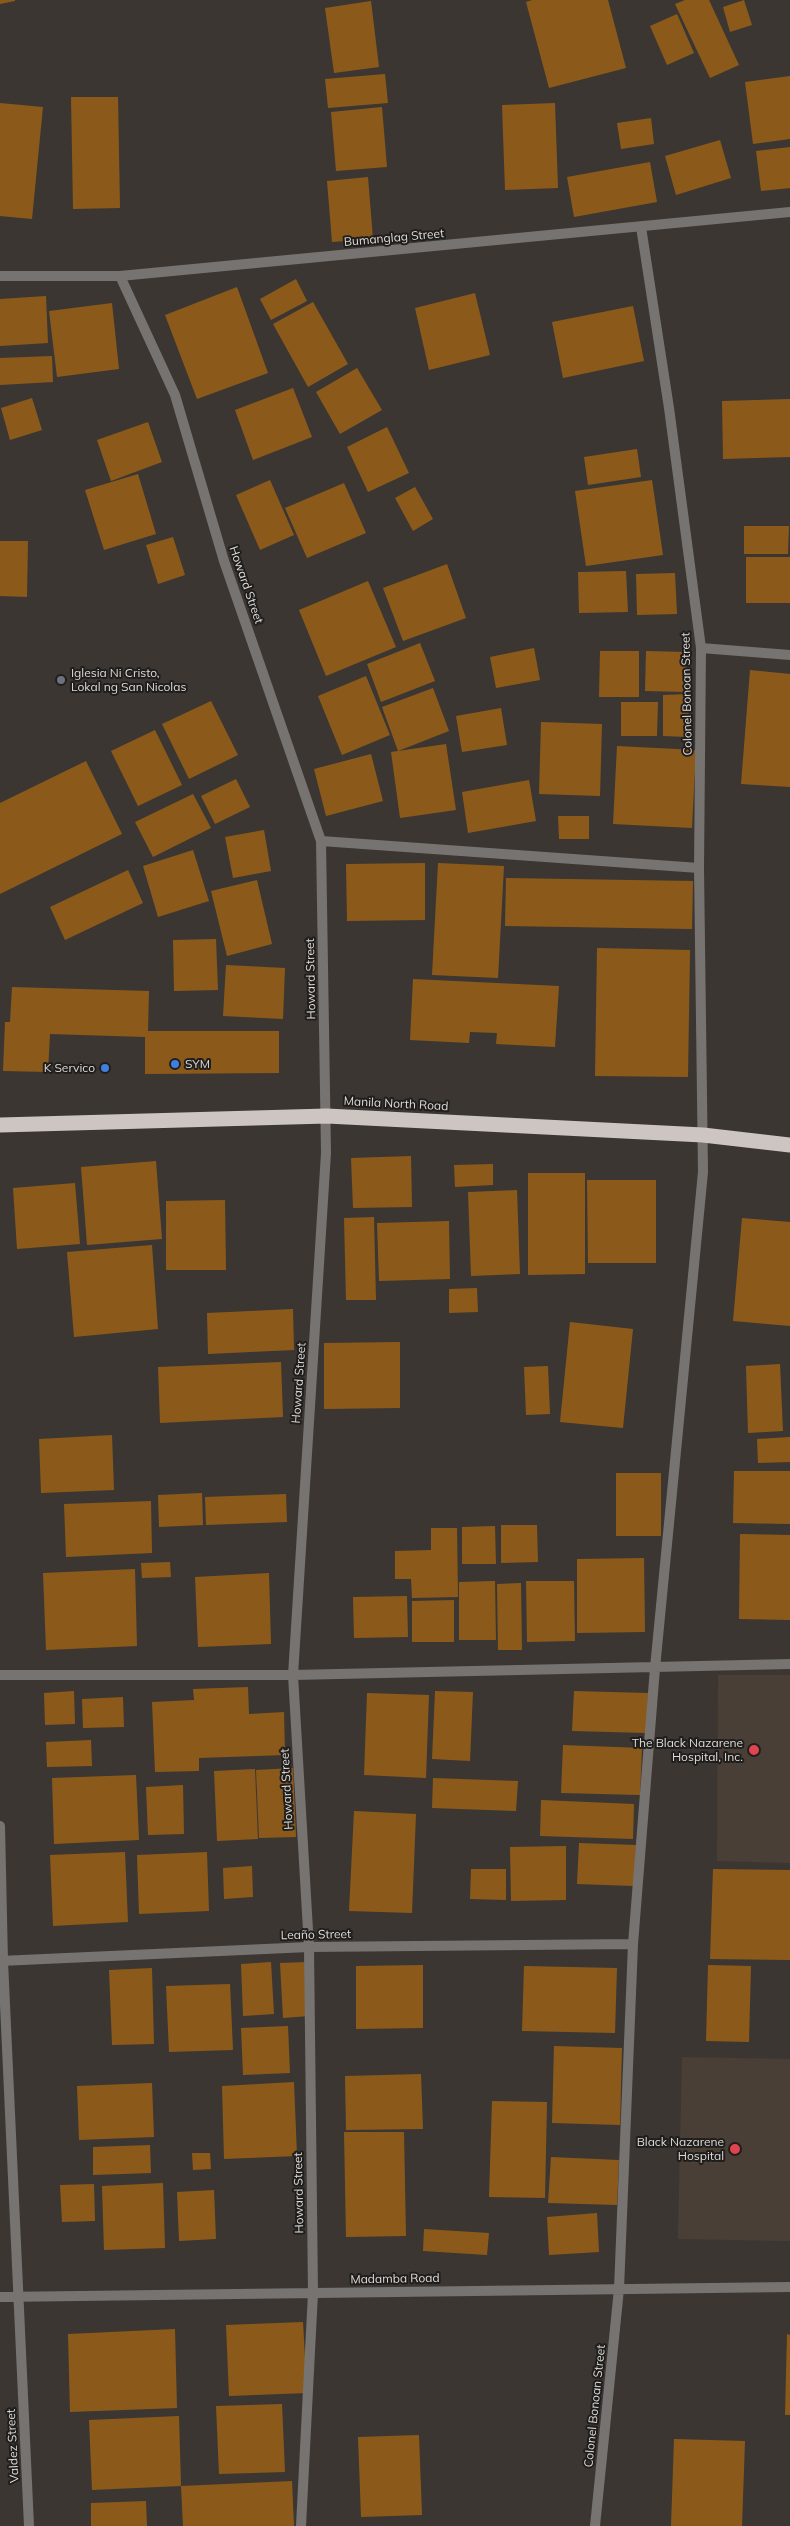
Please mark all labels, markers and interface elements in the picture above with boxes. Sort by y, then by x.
street label: Bumanglag Street [343,226,445,250]
street label: Howard Street [226,544,266,626]
street label: Colonel Bonoan Street [679,632,695,756]
place label: Iglesia Ni Cristo, Lokal ng San Nicolas [71,666,186,694]
marker: Iglesia Ni Cristo, Lokal ng San Nicolas [55,674,67,686]
street label: Howard Street [303,938,319,1020]
place label: SYM [185,1057,210,1071]
marker: SYM [169,1058,181,1070]
place label: K Servico [44,1061,95,1075]
marker: K Servico [99,1062,111,1074]
street label: Manila North Road [343,1094,449,1114]
street label: Howard Street [289,1342,309,1424]
place label: The Black Nazarene Hospital, Inc. [632,1736,743,1764]
marker: The Black Nazarene Hospital, Inc. [747,1743,761,1757]
street label: Howard Street [278,1748,296,1830]
street label: Leaño Street [281,1927,351,1943]
place label: Black Nazarene Hospital [637,2135,724,2163]
marker: Black Nazarene Hospital [728,2142,742,2156]
street label: Howard Street [291,2152,307,2234]
street label: Madamba Road [350,2271,440,2287]
street label: Colonel Bonoan Street [581,2344,609,2468]
street label: Valdez Street [4,2409,22,2483]

